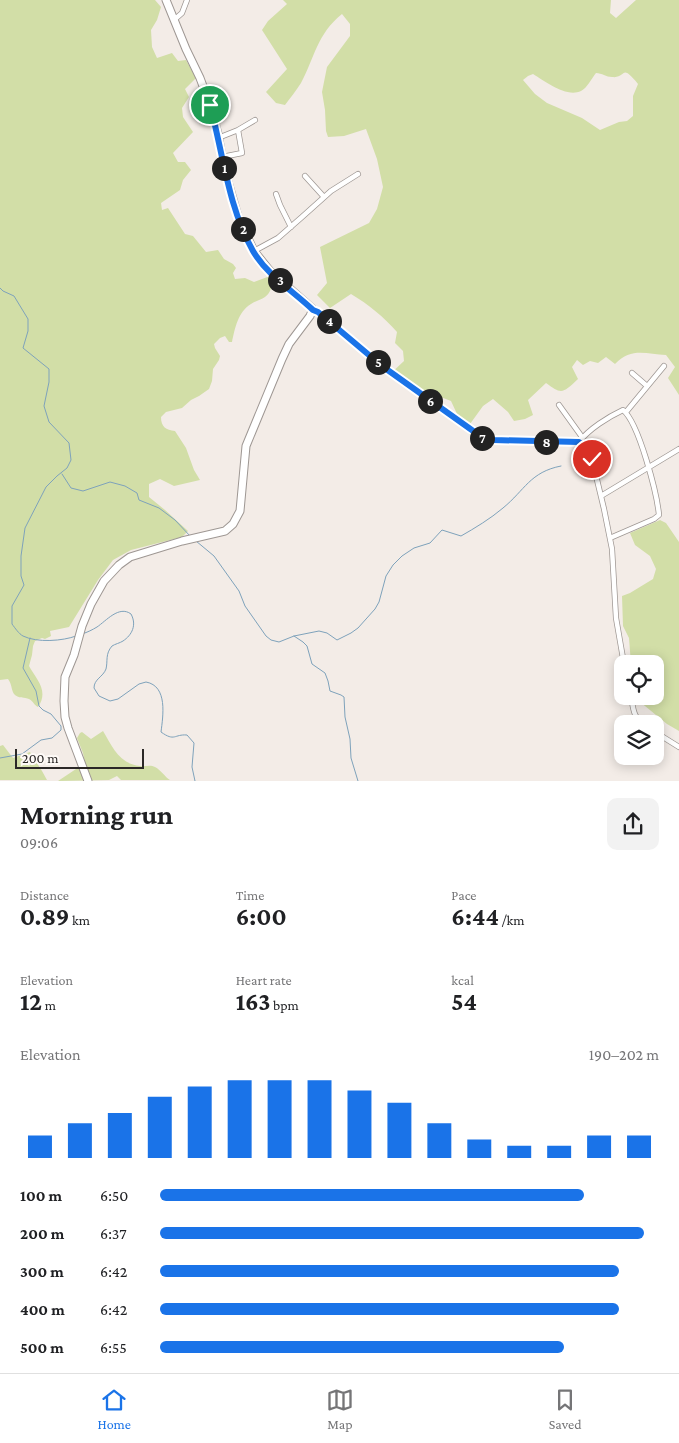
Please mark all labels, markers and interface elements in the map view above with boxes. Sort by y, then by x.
pin [189,84,231,126]
icon: arrive [196,91,224,119]
pin: 1 [212,156,236,180]
text: 1 [222,160,227,176]
pin: 2 [230,216,256,242]
text: 2 [240,221,247,237]
pin: 3 [268,268,292,292]
text: 3 [277,272,284,288]
pin: 4 [316,308,342,334]
text: 4 [326,313,333,329]
pin: 5 [366,350,390,374]
text: 5 [375,354,382,370]
pin: 6 [418,388,442,414]
text: 6 [427,393,434,409]
pin: 7 [470,426,494,450]
text: 7 [479,430,486,446]
pin: 8 [534,430,558,454]
text: 8 [542,434,551,450]
pin [571,438,613,480]
icon: check [578,445,606,473]
map controls [614,655,664,765]
button: locate [614,655,664,705]
button: layers [614,715,664,765]
scale bar [15,746,144,769]
text: 200 m [22,750,58,766]
button: share [607,798,659,850]
text: Morning run [20,799,173,830]
text: 09:06 [20,834,58,851]
text: Distance [20,887,69,903]
text: Time [236,887,264,903]
text: Pace [451,887,477,903]
text: 0.89 [20,903,69,930]
text: 6:00 [236,903,287,930]
text: 6:44 [451,903,499,930]
text: km [69,912,90,928]
text: /km [499,912,524,928]
text: Elevation [20,972,73,988]
text: Heart rate [236,972,292,988]
text: kcal [451,972,474,988]
text: 12 [20,988,42,1015]
text: 163 [236,988,270,1015]
text: 54 [451,988,477,1015]
text: m [42,997,56,1013]
text: bpm [270,997,299,1013]
text: Elevation [20,1046,81,1063]
text: 190–202 m [589,1046,659,1063]
text: 100 m [20,1187,62,1204]
text: 6:50 [100,1187,128,1204]
text: 200 m [20,1225,64,1242]
text: 6:37 [100,1225,127,1242]
text: 300 m [20,1263,64,1280]
text: 6:42 [100,1263,127,1280]
text: 400 m [20,1301,65,1318]
text: 6:42 [100,1301,127,1318]
text: 500 m [20,1339,64,1356]
text: 6:55 [100,1339,127,1356]
tab: Home [97,1386,131,1432]
tab: Map [326,1386,354,1432]
tab: Saved [549,1386,582,1432]

